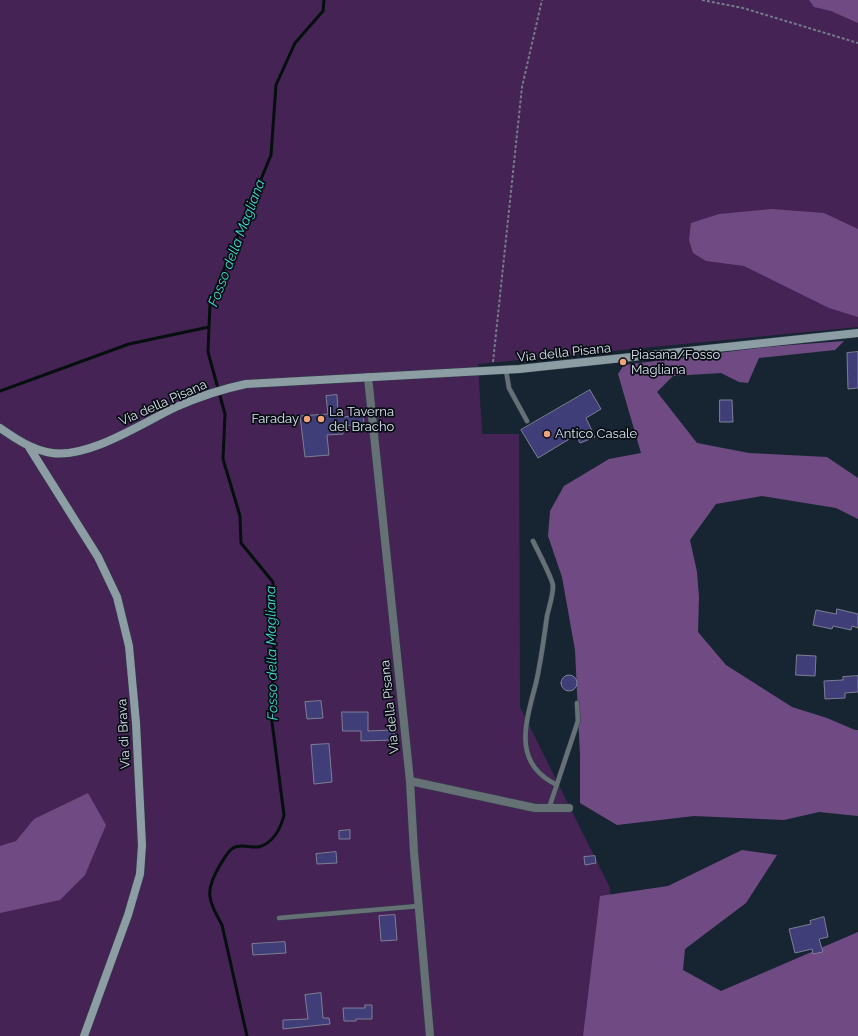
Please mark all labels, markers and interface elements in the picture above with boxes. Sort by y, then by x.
water label: Fosso della Magliana [205,177,269,309]
street label: Via della Pisana [516,340,612,366]
place label: Piasana/Fosso Magliana [631,347,720,378]
marker: Piasana/Fosso Magliana [618,357,628,367]
street label: Via della Pisana [117,377,209,429]
place label: La Taverna del Bracho [329,404,394,435]
place label: Faraday [251,411,299,427]
marker: Faraday [302,414,312,424]
marker: La Taverna del Bracho [316,414,326,424]
place label: Antico Casale [555,426,637,442]
marker: Antico Casale [542,429,552,439]
water label: Fosso della Magliana [262,585,282,721]
street label: Via della Pisana [377,659,403,755]
street label: Via di Brava [114,699,134,769]

